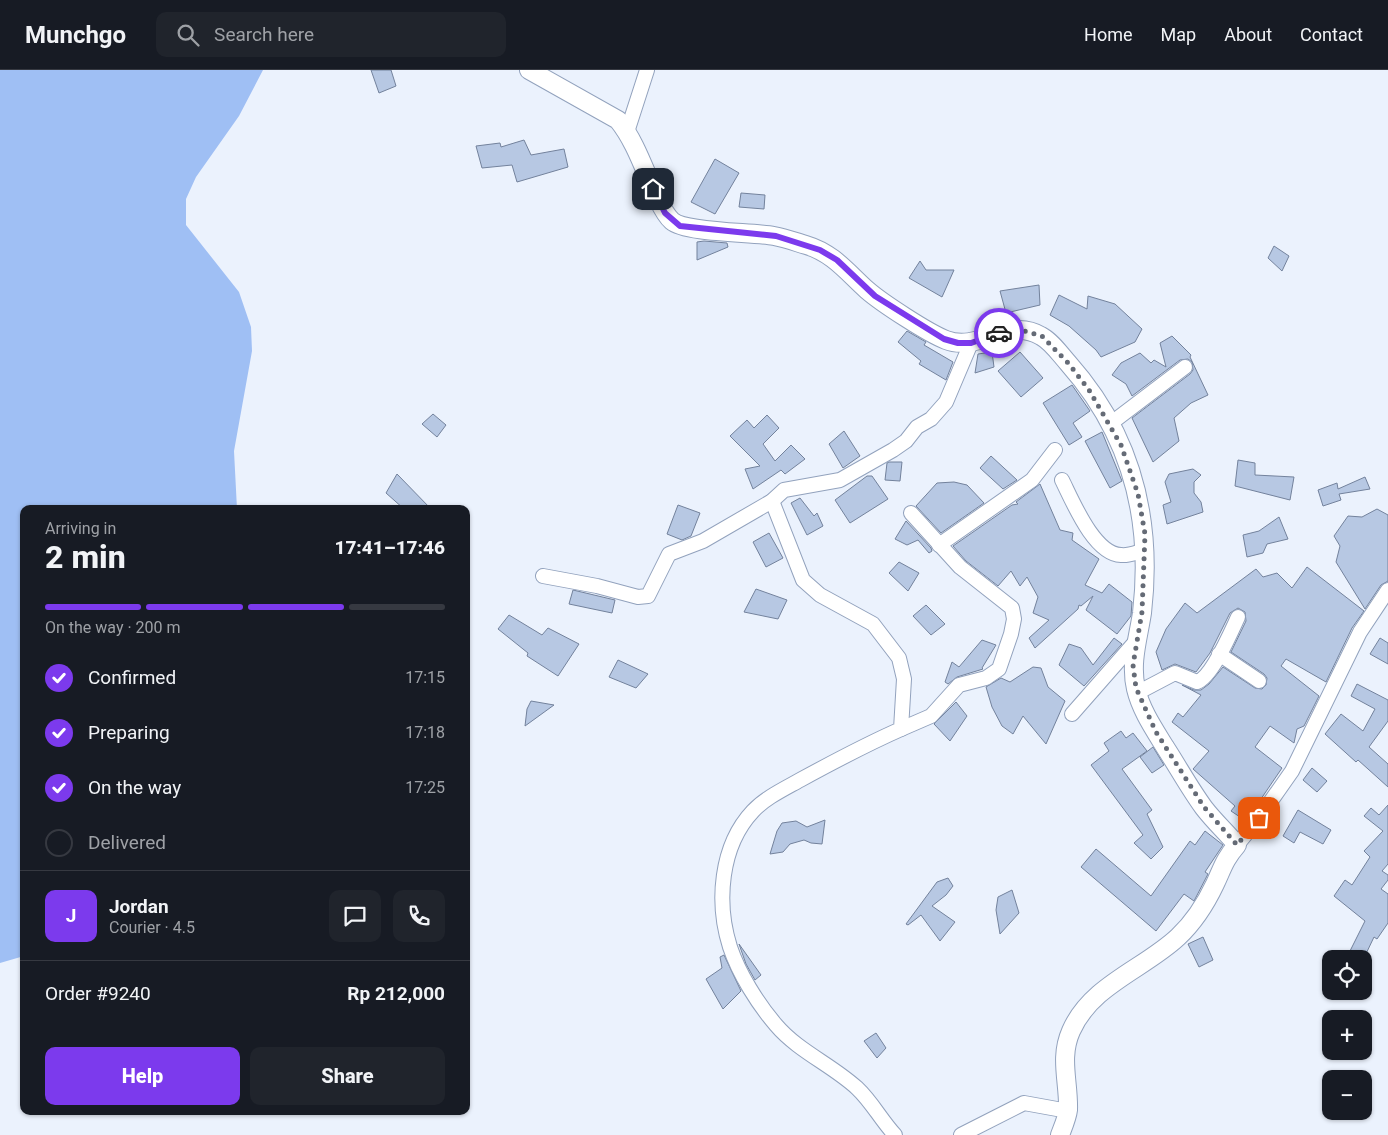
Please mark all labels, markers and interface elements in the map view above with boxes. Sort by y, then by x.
search box [156,12,506,57]
text: Munchgo [25,21,126,49]
icon: search [174,21,202,49]
text: Search here [214,23,314,46]
text: Home [1084,24,1133,45]
text: Map [1161,24,1196,45]
text: About [1224,24,1272,45]
text: Contact [1300,24,1363,45]
pin [632,168,674,210]
icon: home [639,175,667,203]
courier [974,308,1024,358]
icon: car [985,319,1013,347]
text: Arriving in [45,519,116,538]
text: 17:41–17:46 [334,536,445,559]
text: 2 min [45,538,126,576]
text: On the way · 200 m [45,618,181,637]
icon: check [45,664,73,692]
text: Confirmed [88,666,176,689]
text: 17:15 [405,668,445,687]
icon: check [45,719,73,747]
text: Preparing [88,721,170,744]
text: 17:18 [405,723,445,742]
icon: check [45,774,73,802]
text: On the way [88,776,181,799]
text: 17:25 [405,778,445,797]
pin [1238,797,1280,839]
icon: bag [1245,804,1273,832]
text: Delivered [88,831,166,854]
button: chat [329,890,381,942]
button: phone [393,890,445,942]
text: Jordan [109,895,169,918]
text: J [66,904,76,927]
text: Courier · 4.5 [109,918,195,937]
map controls [1322,950,1372,1120]
button: locate [1322,950,1372,1000]
text: Order #9240 [45,982,151,1005]
text: Rp 212,000 [347,982,445,1005]
button: + [1322,1010,1372,1060]
button: Help [45,1047,240,1105]
button: Share [250,1047,445,1105]
button: − [1322,1070,1372,1120]

